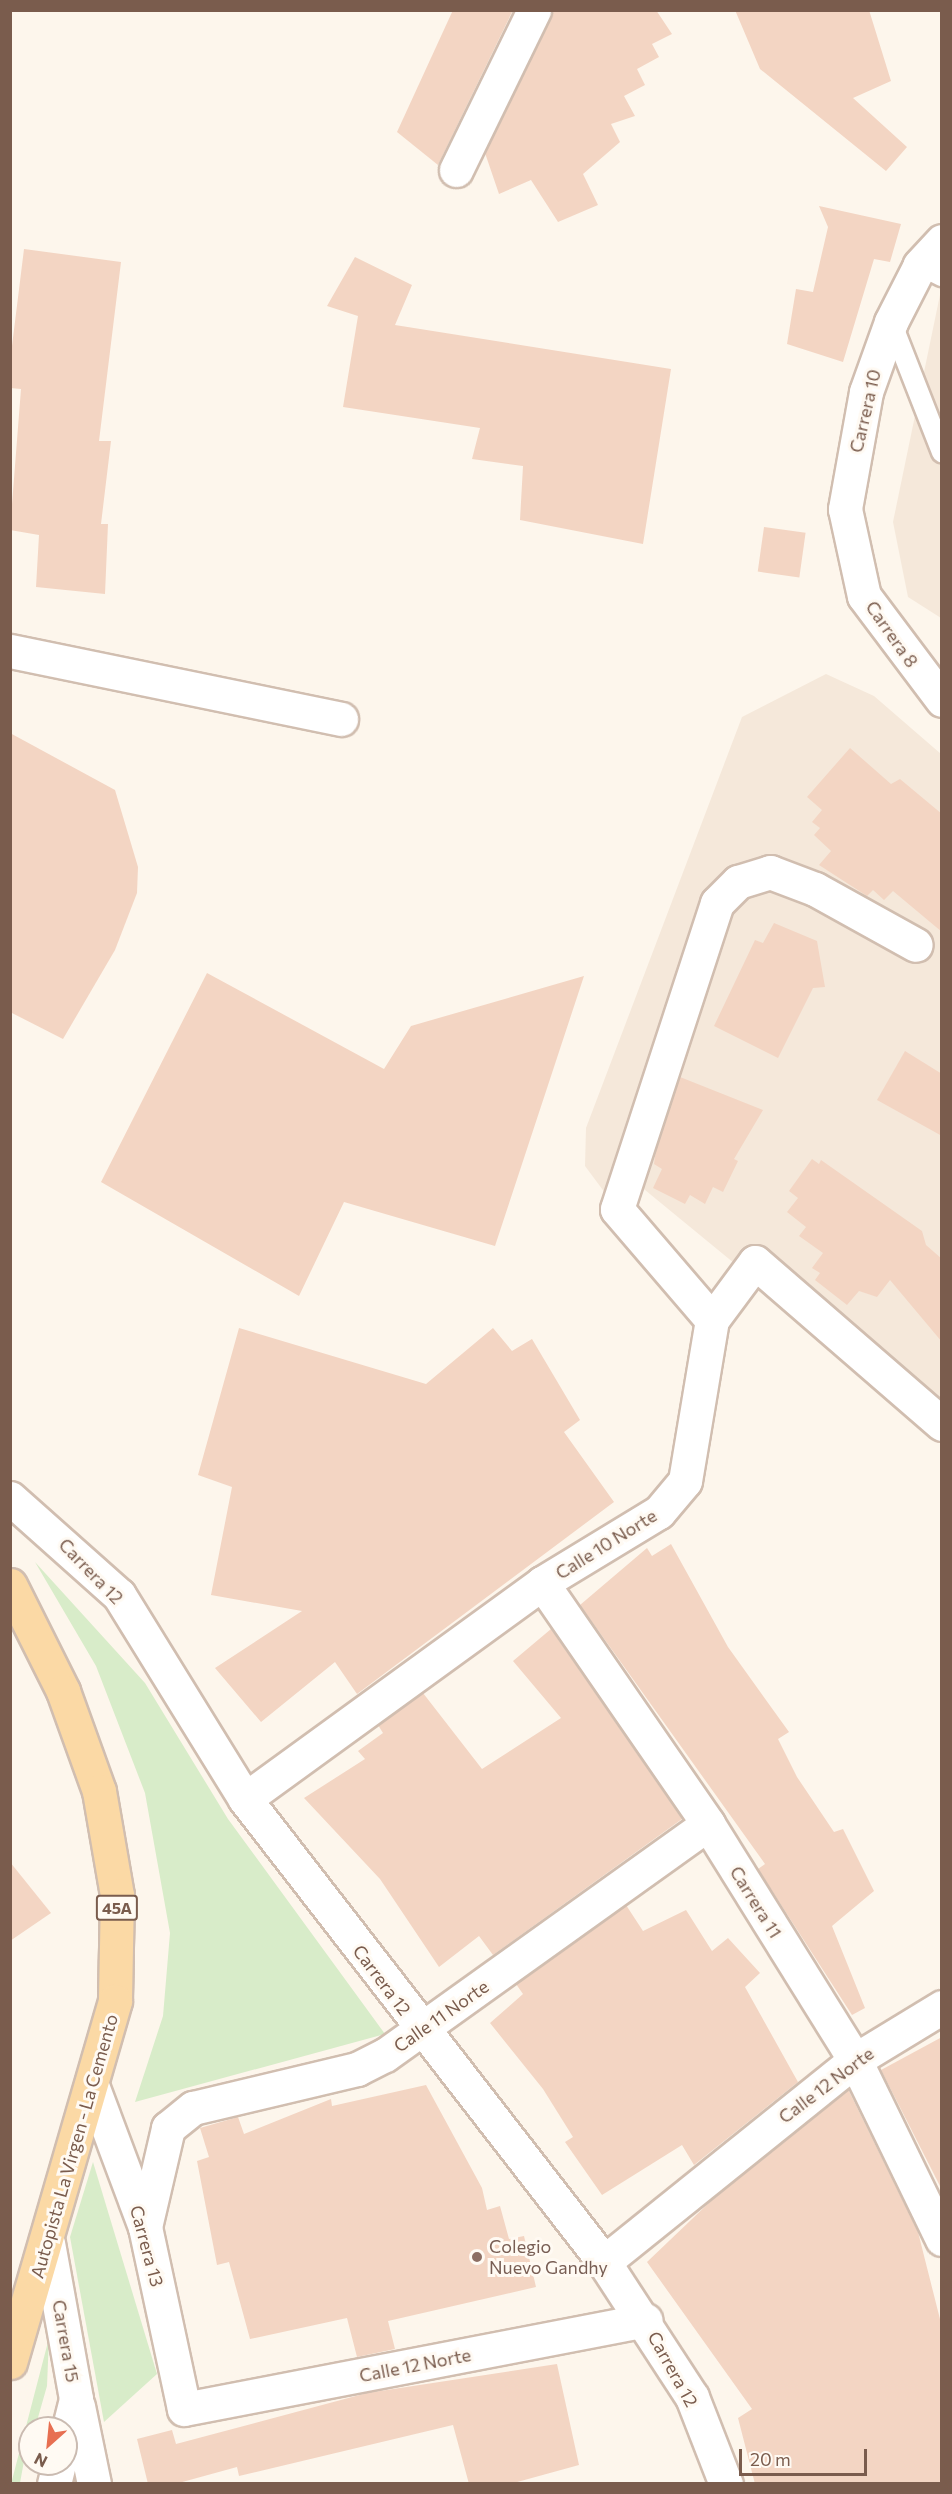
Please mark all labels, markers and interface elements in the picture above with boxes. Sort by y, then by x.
street label: Carrera 10 [845,367,885,455]
street label: Carrera 8 [861,597,923,671]
street label: Calle 10 Norte [552,1504,660,1584]
street label: Carrera 12 [54,1534,128,1608]
street label: Carrera 11 [725,1862,787,1942]
road number: 45A [94,1895,140,1921]
street label: Carrera 12 [348,1940,416,2020]
street label: Calle 11 Norte [389,1975,493,2057]
street label: Autopista La Virgen - La Cemento [26,2011,122,2281]
street label: Calle 12 Norte [774,2042,878,2128]
street label: Carrera 13 [126,2203,168,2289]
place label: Colegio Nuevo Gandhy [489,2236,608,2278]
marker: Colegio Nuevo Gandhy [470,2250,484,2264]
street label: Carrera 15 [48,2298,84,2384]
street label: Carrera 12 [643,2328,703,2410]
street label: Calle 12 Norte [357,2344,473,2386]
north arrow [18,2416,78,2476]
scale bar [742,2437,870,2475]
text: 20 m [750,2448,791,2470]
text: N [31,2450,50,2472]

